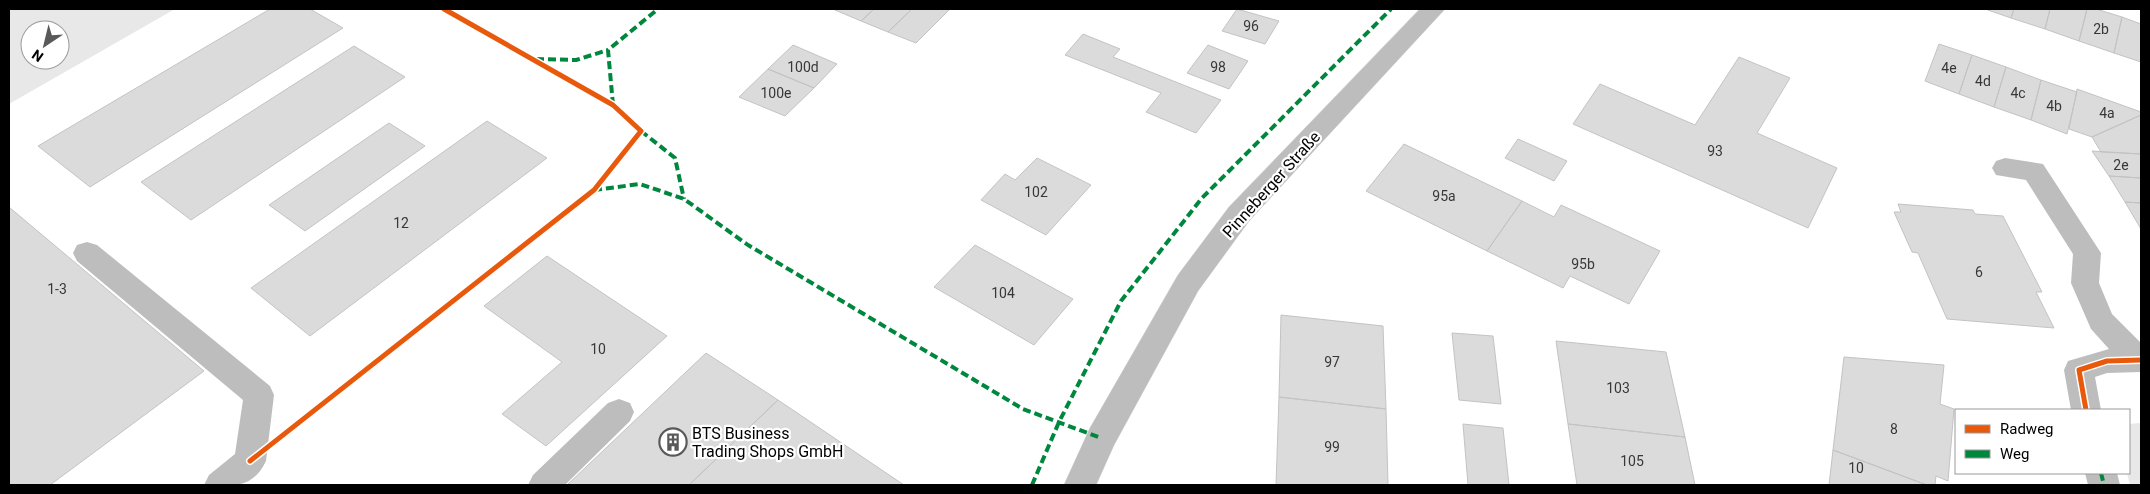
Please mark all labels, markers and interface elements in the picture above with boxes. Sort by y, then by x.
house number: 96 [1243,18,1259,34]
north arrow [20,20,70,70]
house number: 2b [2093,21,2109,37]
text: N [29,46,46,65]
house number: 100d [787,59,819,75]
house number: 98 [1210,59,1226,75]
house number: 4e [1941,60,1957,76]
house number: 4d [1975,73,1991,89]
house number: 100e [760,85,792,101]
house number: 4c [2010,85,2026,101]
house number: 4b [2046,98,2062,114]
house number: 4a [2099,105,2115,121]
street label: Pinneberger Straße [1219,127,1324,241]
house number: 93 [1707,143,1723,159]
house number: 2e [2113,157,2129,173]
house number: 102 [1024,184,1048,200]
house number: 95a [1432,188,1456,204]
house number: 12 [393,215,409,231]
house number: 95b [1571,256,1595,272]
house number: 6 [1975,264,1983,280]
house number: 1-3 [47,281,67,297]
house number: 104 [991,285,1015,301]
house number: 10 [590,341,606,357]
house number: 97 [1324,354,1340,370]
house number: 103 [1606,380,1630,396]
legend [1955,409,2130,474]
text: Radweg [2000,420,2054,438]
house number: 8 [1890,421,1898,437]
place label: BTS Business Trading Shops GmbH [692,424,843,461]
building icon: BTS Business Trading Shops GmbH [658,427,688,457]
house number: 99 [1324,439,1340,455]
text: Weg [2000,445,2029,463]
house number: 105 [1620,453,1644,469]
house number: 10 [1848,460,1864,476]

